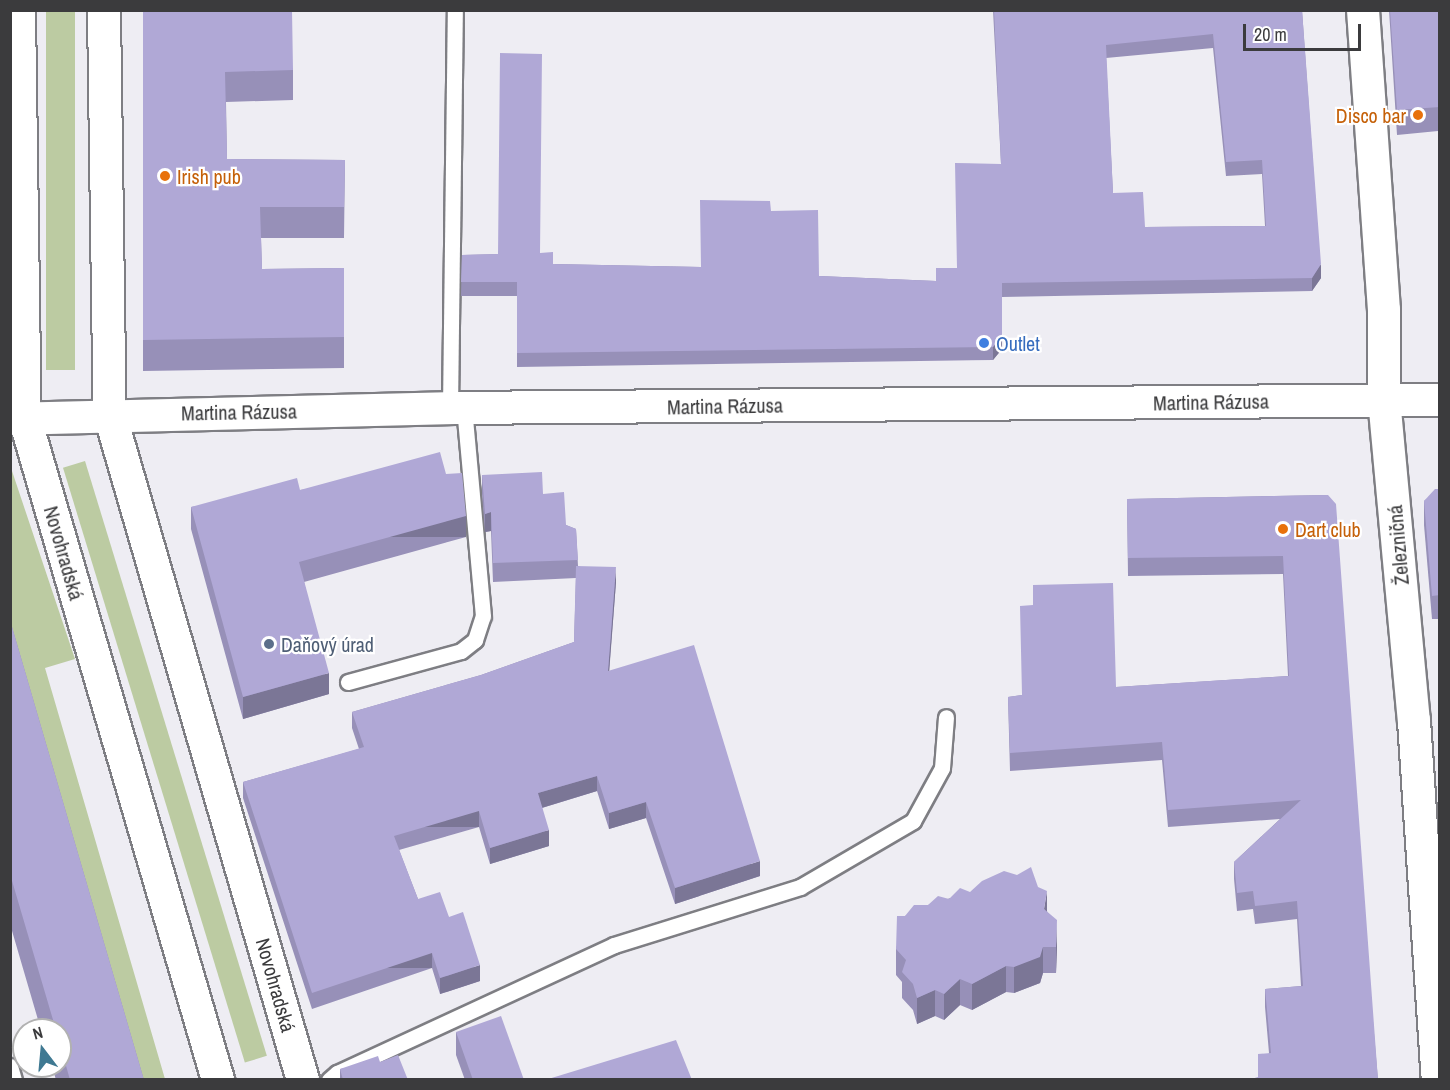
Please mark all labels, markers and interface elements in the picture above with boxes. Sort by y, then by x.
scale bar [1246,12,1364,50]
text: 20 m [1254,22,1287,47]
place label: Disco bar [1336,103,1406,127]
marker: Disco bar [1411,108,1425,122]
place label: Irish pub [177,164,241,188]
marker: Irish pub [158,169,172,183]
place label: Outlet [996,331,1040,355]
marker: Outlet [977,336,991,350]
street label: Martina Rázusa [1153,389,1269,415]
street label: Martina Rázusa [667,393,783,419]
street label: Martina Rázusa [181,399,297,425]
street label: Novohradská [39,503,89,603]
street label: Železničná [1383,504,1413,586]
place label: Dart club [1295,517,1361,541]
marker: Dart club [1276,522,1290,536]
place label: Daňový úrad [281,632,374,656]
marker: Daňový úrad [262,637,276,651]
street label: Novohradská [251,935,301,1035]
north arrow [12,1018,72,1078]
text: N [30,1021,45,1045]

